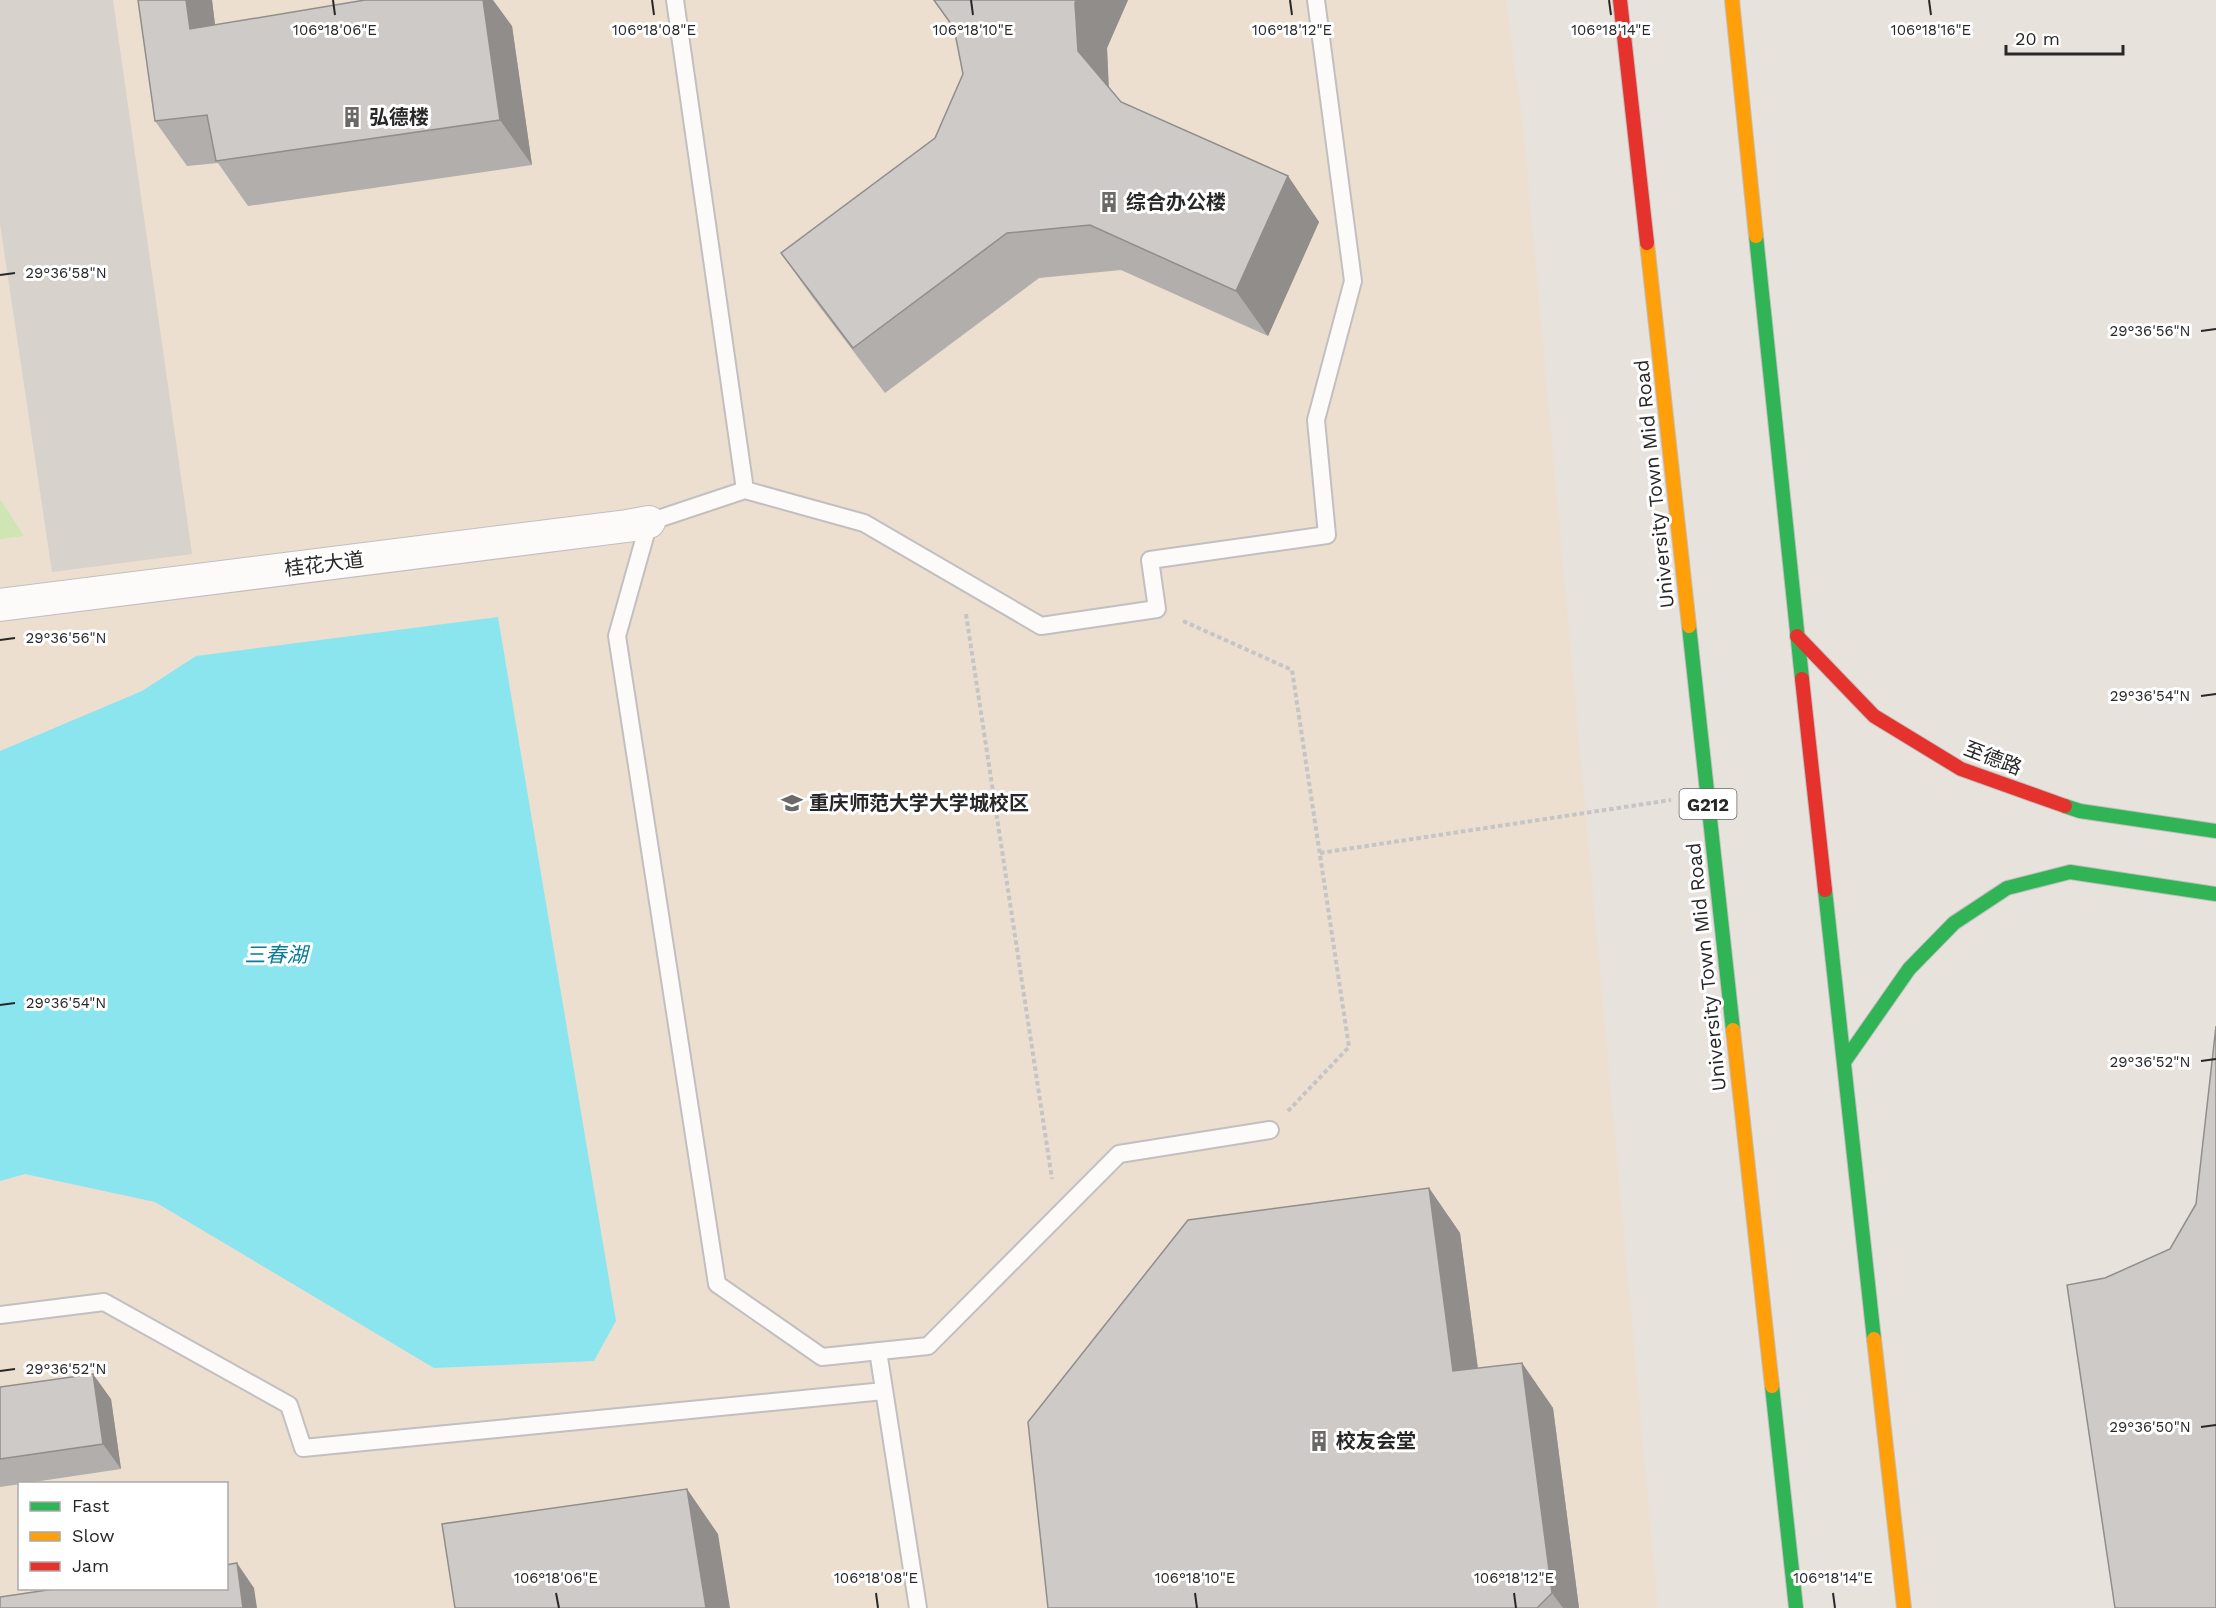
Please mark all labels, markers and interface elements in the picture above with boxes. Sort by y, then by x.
scale bar [2006,18,2123,56]
text: 106°18'06"E [293,21,377,39]
text: 106°18'08"E [612,21,696,39]
text: 106°18'10"E [933,21,1013,39]
text: 106°18'12"E [1252,21,1332,39]
text: 106°18'14"E [1571,21,1651,39]
text: 106°18'16"E [1891,21,1971,39]
text: 20 m [2015,28,2060,49]
building icon: 弘德楼 [340,105,364,129]
place label: 弘德楼 [369,105,429,129]
building icon: 综合办公楼 [1097,190,1121,214]
place label: 综合办公楼 [1126,190,1226,214]
text: 29°36'58"N [25,264,107,282]
text: 29°36'56"N [2109,322,2191,340]
street label: University Town Mid Road [1629,359,1679,609]
street label: 桂花大道 [283,547,365,581]
text: 29°36'56"N [25,629,107,647]
text: 29°36'54"N [2110,687,2190,705]
street label: 至德路 [1961,736,2025,780]
road number: G212 [1680,789,1736,819]
school or university icon: 重庆师范大学大学城校区 [780,791,804,815]
place label: 重庆师范大学大学城校区 [809,791,1029,815]
street label: University Town Mid Road [1681,842,1731,1092]
water label: 三春湖 [245,942,310,967]
text: 29°36'54"N [26,994,106,1012]
text: 29°36'52"N [2110,1053,2190,1071]
text: 29°36'52"N [26,1360,106,1378]
text: 29°36'50"N [2109,1418,2191,1436]
building icon: 校友会堂 [1307,1429,1331,1453]
place label: 校友会堂 [1336,1429,1416,1453]
legend [18,1482,228,1590]
text: Fast [72,1495,110,1516]
text: Slow [72,1525,115,1546]
text: Jam [72,1555,109,1576]
text: 106°18'06"E [514,1569,598,1587]
text: 106°18'08"E [834,1569,918,1587]
text: 106°18'10"E [1155,1569,1235,1587]
text: 106°18'12"E [1474,1569,1554,1587]
text: 106°18'14"E [1793,1569,1873,1587]

